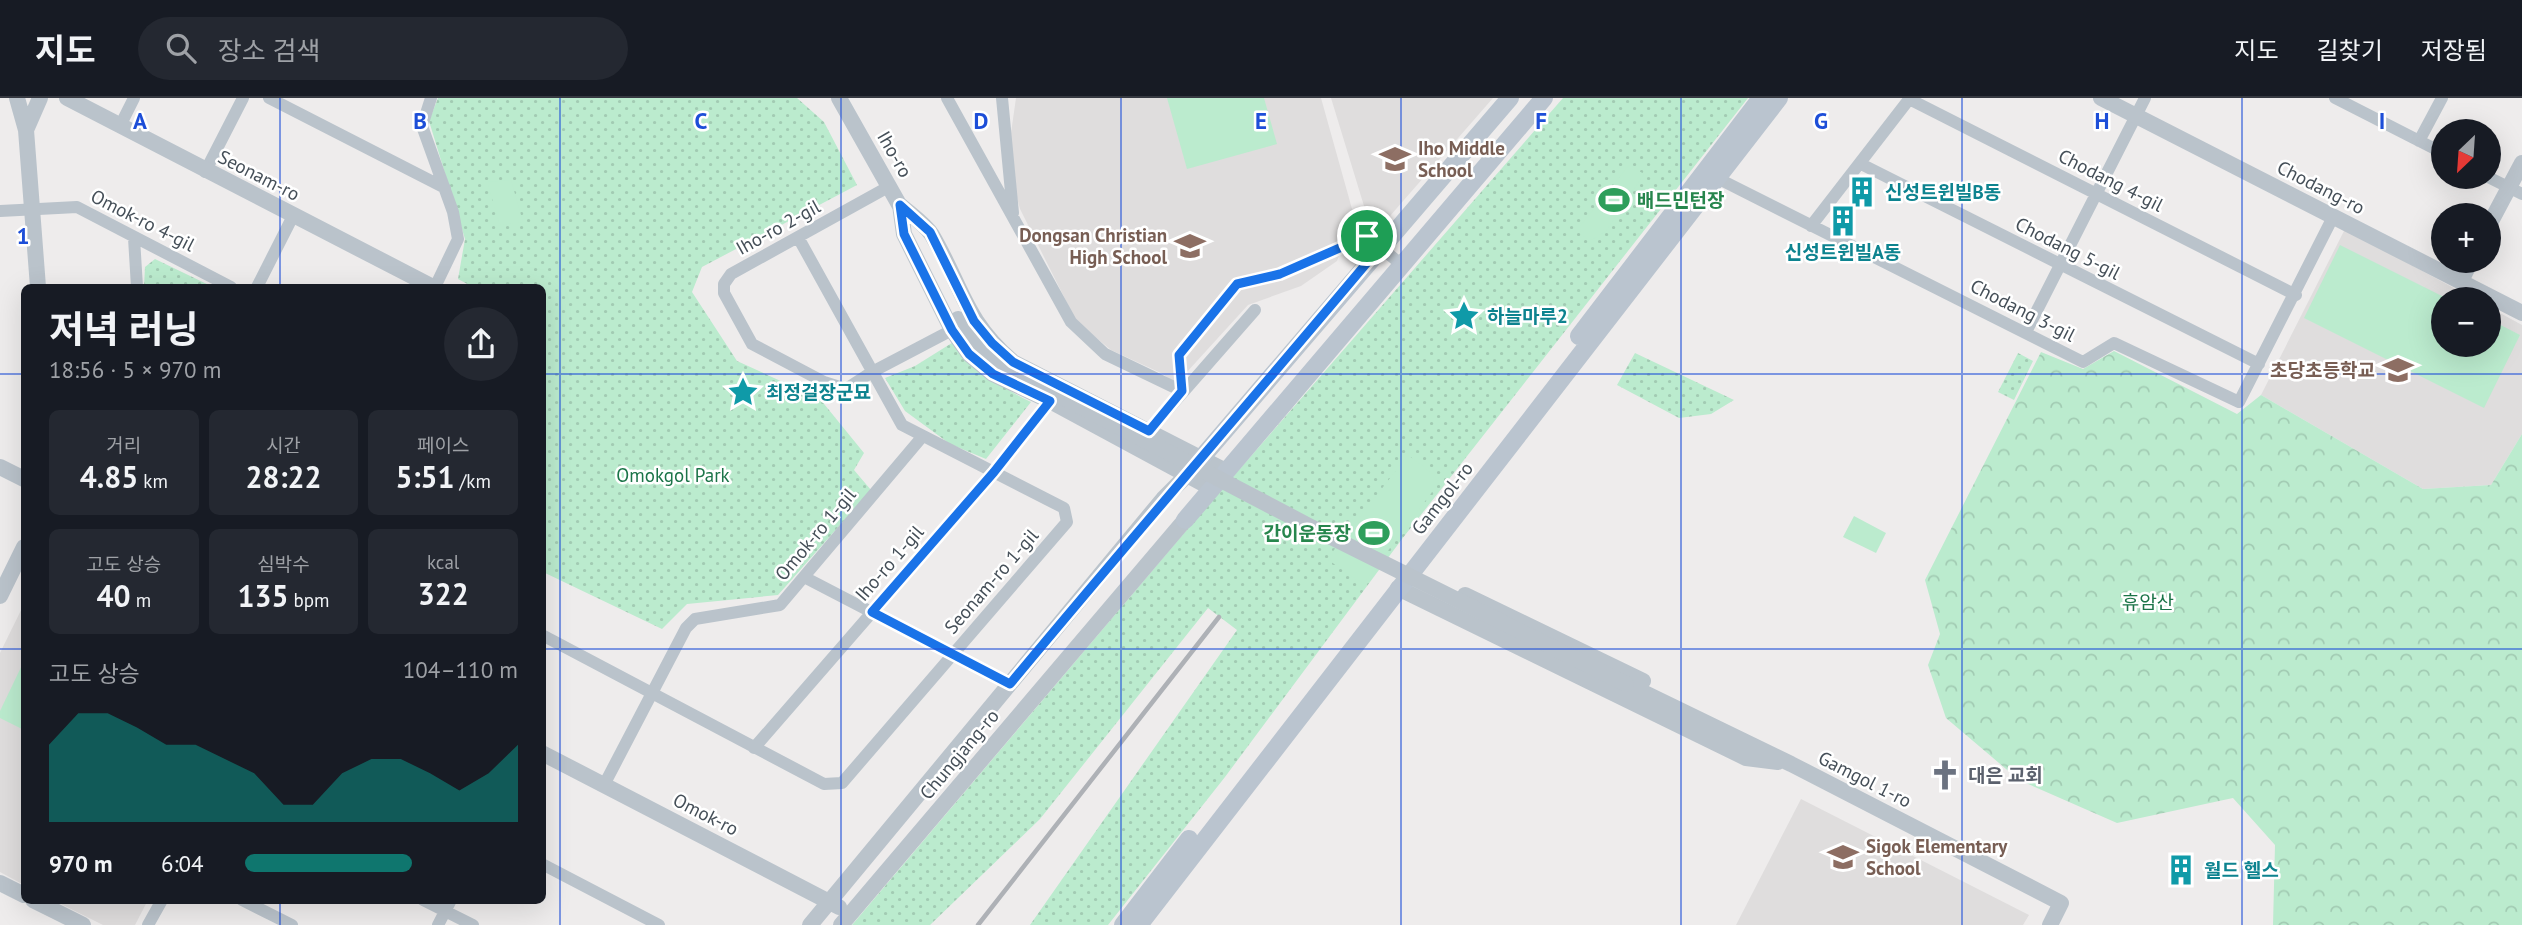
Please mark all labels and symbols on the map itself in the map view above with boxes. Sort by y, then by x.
text: A [133,106,147,135]
text: B [413,106,427,135]
text: C [695,106,708,135]
text: D [974,106,988,135]
text: E [1255,106,1267,135]
text: F [1535,106,1547,135]
text: G [1814,106,1828,135]
text: H [2095,106,2109,135]
text: I [2379,106,2385,135]
north arrow [2431,119,2501,189]
street label: Iho-ro [872,127,918,181]
place label: Iho Middle School [1418,136,1505,182]
school or university icon: Iho Middle School [1378,142,1412,176]
street label: Chodang 4-gil [2054,143,2168,217]
street label: Seonam-ro [214,144,304,206]
street label: Chodang-ro [2273,155,2369,219]
building icon: 신성트윈빌B동 [1845,175,1879,209]
place label: 신성트윈빌B동 [1885,180,2001,204]
sports icon: 배드민턴장 [1597,183,1631,217]
street label: Omok-ro 4-gil [87,184,199,257]
place label: 배드민턴장 [1637,188,1724,212]
street label: Iho-ro 2-gil [732,194,825,260]
building icon: 신성트윈빌A동 [1826,204,1860,238]
pin [1337,206,1397,266]
street label: Chodang 5-gil [2011,211,2125,285]
text: 1 [16,221,30,250]
place label: Dongsan Christian High School [1019,223,1167,269]
school or university icon: Dongsan Christian High School [1173,229,1207,263]
place label: 신성트윈빌A동 [1785,240,1901,264]
street label: Chodang 3-gil [1966,273,2080,347]
place icon: 하늘마루2 [1447,299,1481,333]
place label: 하늘마루2 [1487,304,1568,328]
school or university icon: 초당초등학교 [2381,353,2415,387]
place label: 초당초등학교 [2270,358,2375,382]
place icon: 최정걸장군묘 [726,375,760,409]
place label: 최정걸장군묘 [766,380,871,404]
street label: Gamgol-ro [1406,457,1478,539]
park label: Omokgol Park [616,463,730,487]
street label: Omok-ro 1-gil [769,482,861,585]
sports icon: 간이운동장 [1357,516,1391,550]
street label: Iho-ro 1-gil [850,520,929,606]
place label: 간이운동장 [1264,521,1351,545]
street label: Seonam-ro 1-gil [939,523,1044,639]
park label: 휴암산 [2122,590,2174,614]
street label: Chungjang-ro [914,704,1004,804]
street label: Gamgol 1-ro [1814,745,1916,813]
church icon: 대은 교회 [1928,758,1962,792]
place label: 대은 교회 [1968,763,2043,787]
street label: Omok-ro [669,787,743,841]
place label: Sigok Elementary School [1866,834,2008,880]
school or university icon: Sigok Elementary School [1826,840,1860,874]
building icon: 월드 헬스 [2164,853,2198,887]
place label: 월드 헬스 [2204,858,2279,882]

